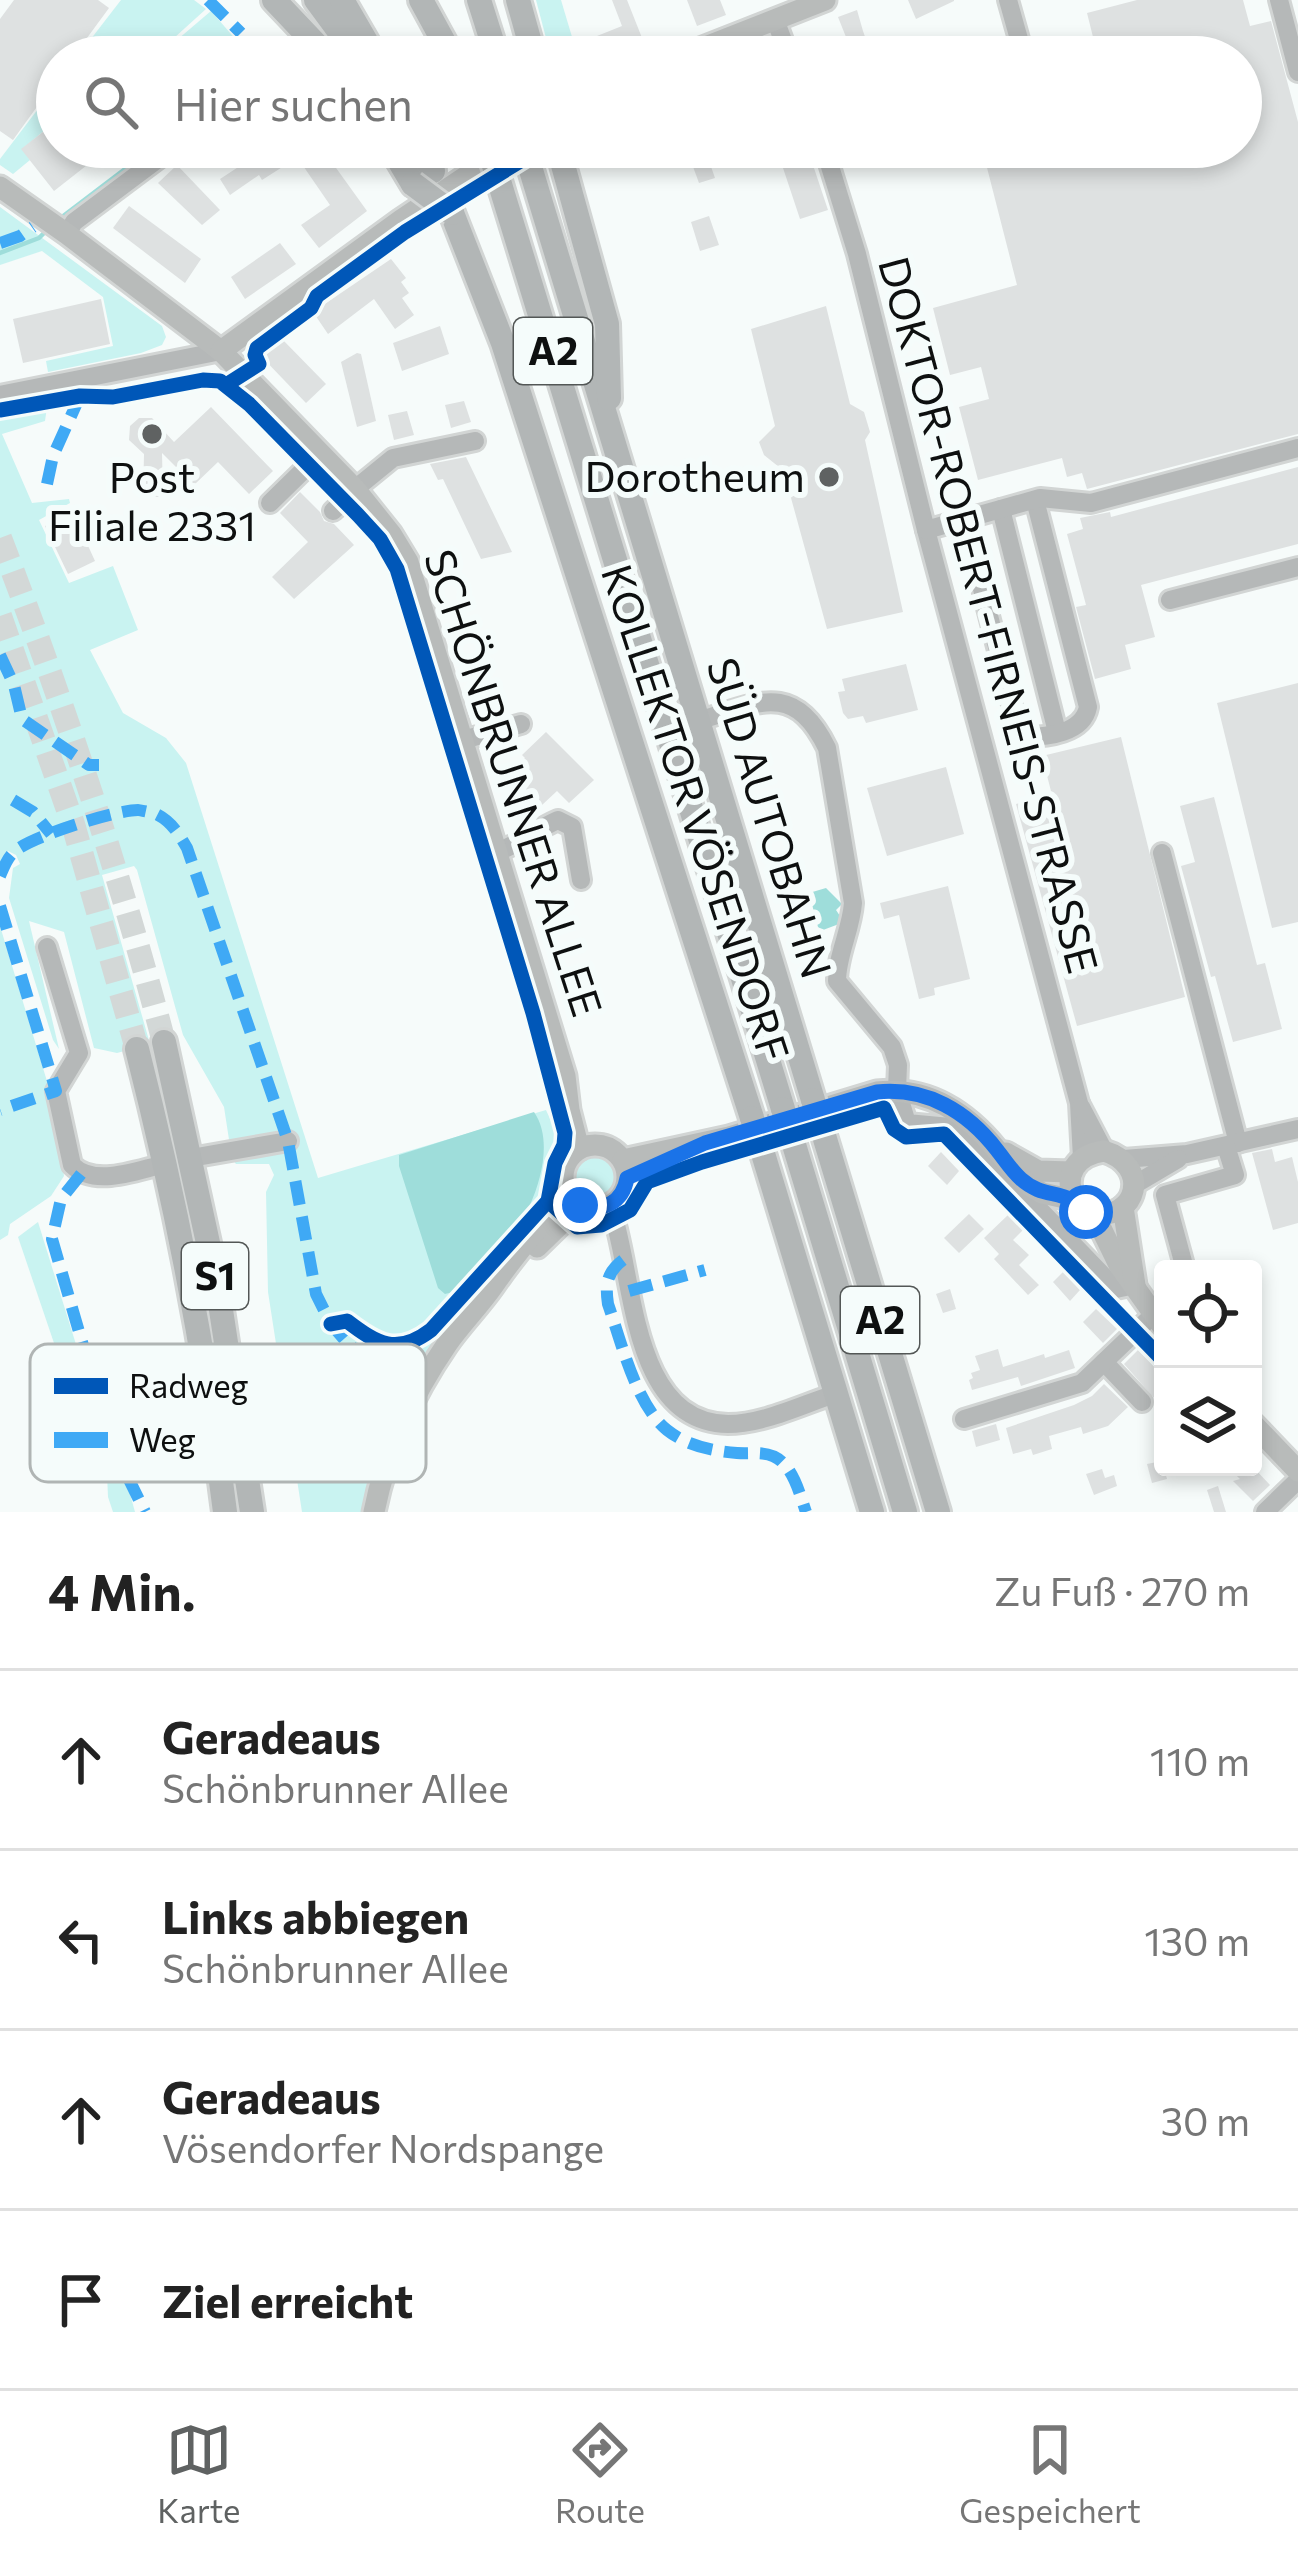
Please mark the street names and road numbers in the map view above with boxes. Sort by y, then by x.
street label: DOKTOR-ROBERT-FIRNEIS-STRASSE [869,251,1111,978]
road number: A2 [514,318,592,384]
street label: SCHÖNBRUNNER ALLEE [415,543,615,1022]
street label: KOLLEKTOR VÖSENDORF [592,557,802,1067]
street label: SÜD AUTOBAHN [698,651,844,984]
road number: S1 [182,1243,248,1309]
road number: A2 [841,1287,919,1353]

